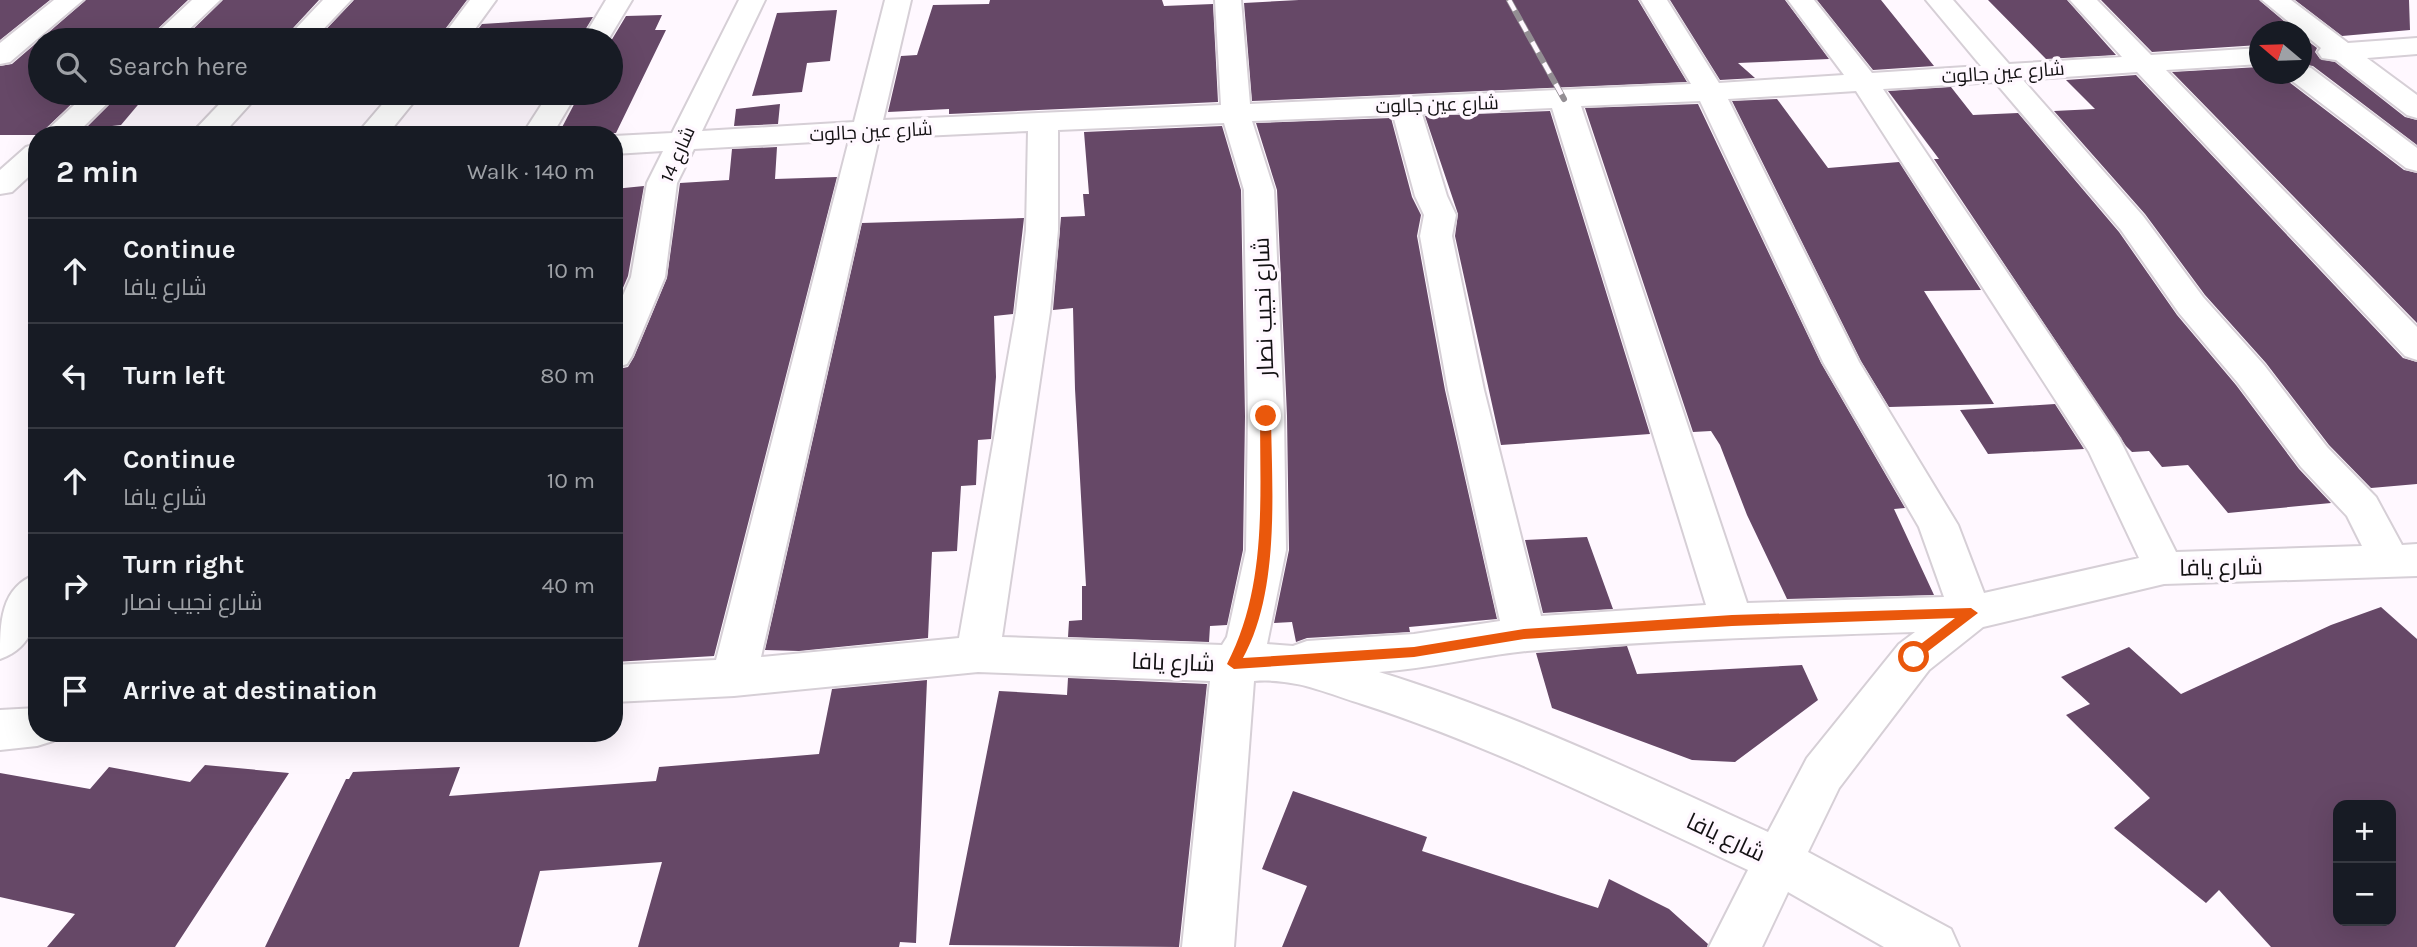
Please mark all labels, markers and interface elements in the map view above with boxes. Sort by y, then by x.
north arrow [2249,21,2312,84]
search box [28,28,623,105]
icon: search [52,48,90,86]
text: Search here [108,51,248,82]
street label: شارع عين جالوت [1941,58,2065,90]
street label: شارع عين جالوت [1375,92,1499,120]
street label: شارع عين جالوت [809,118,933,148]
street label: شارع 14 [656,123,702,186]
text: 2 min [56,154,139,190]
text: Walk · 140 m [467,158,595,185]
text: Continue [123,234,235,265]
street label: شارع نجيب نصار [1248,237,1281,379]
icon: ahead [56,252,94,290]
text: 10 m [547,257,595,284]
text: شارع يافا [123,274,207,301]
icon: left [56,357,94,395]
text: Turn left [123,360,225,391]
text: 80 m [540,362,595,389]
route end [1250,400,1281,431]
text: Continue [123,444,235,475]
icon: ahead [56,462,94,500]
text: 10 m [547,467,595,494]
text: شارع يافا [123,484,207,511]
text: Turn right [123,549,244,580]
street label: شارع يافا [2179,553,2263,584]
icon: right [56,567,94,605]
text: 40 m [542,572,595,599]
text: شارع نجيب نصار [123,589,263,616]
route start [1898,641,1929,672]
street label: شارع يافا [1131,648,1215,679]
icon: arrive [56,672,94,710]
text: Arrive at destination [123,675,377,706]
map controls [2333,800,2396,926]
button: + [2333,800,2396,863]
street label: شارع يافا [1681,808,1769,869]
button: − [2333,863,2396,926]

